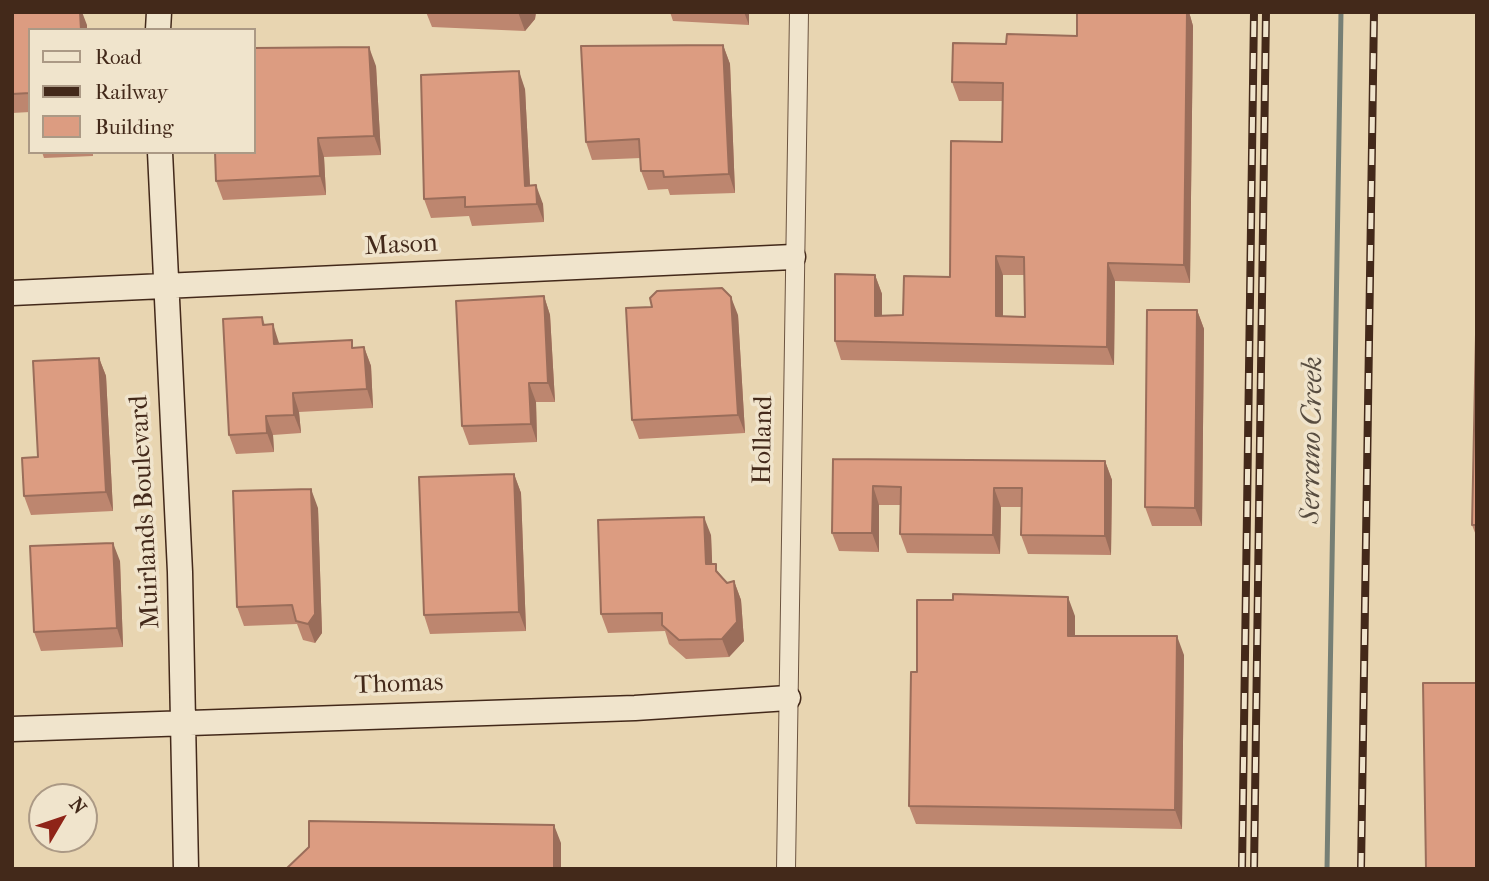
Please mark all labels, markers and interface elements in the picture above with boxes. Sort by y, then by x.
legend [28,28,256,154]
text: Road [95,45,142,69]
text: Railway [95,80,168,104]
text: Building [95,115,173,139]
street label: Mason [363,228,439,264]
water label: Serrano Creek [1295,356,1331,524]
street label: Muirlands Boulevard [124,394,168,630]
street label: Holland [748,395,780,485]
street label: Thomas [354,668,444,702]
north arrow [28,783,98,853]
text: N [65,794,91,819]

